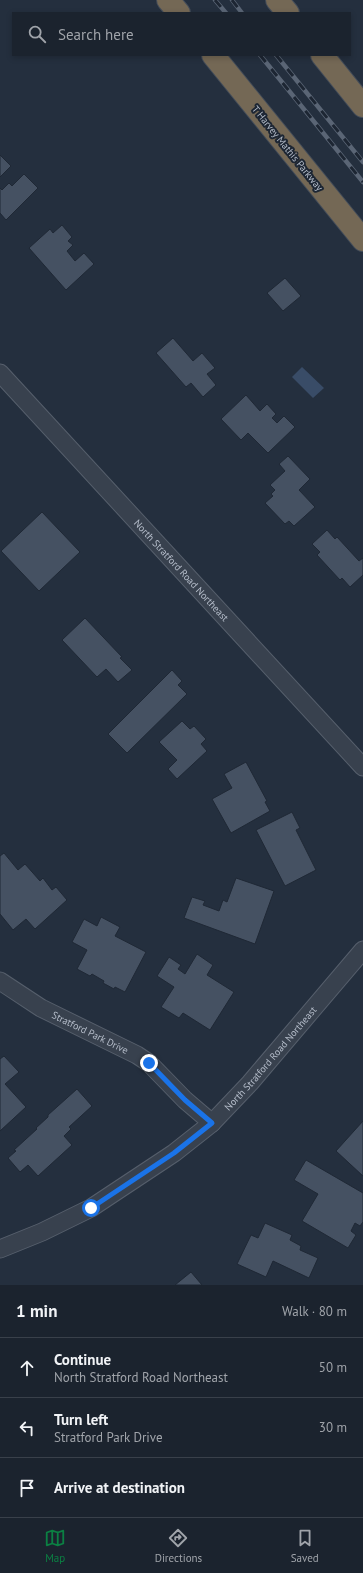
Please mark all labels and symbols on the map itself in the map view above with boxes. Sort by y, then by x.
street label: T Harvey Mathis Parkway [249,103,326,194]
street label: North Stratford Road Northeast [131,517,232,625]
street label: North Stratford Road Northeast [222,1003,320,1113]
street label: Stratford Park Drive [50,1008,131,1057]
route end [140,1054,158,1072]
route start [82,1199,100,1217]

